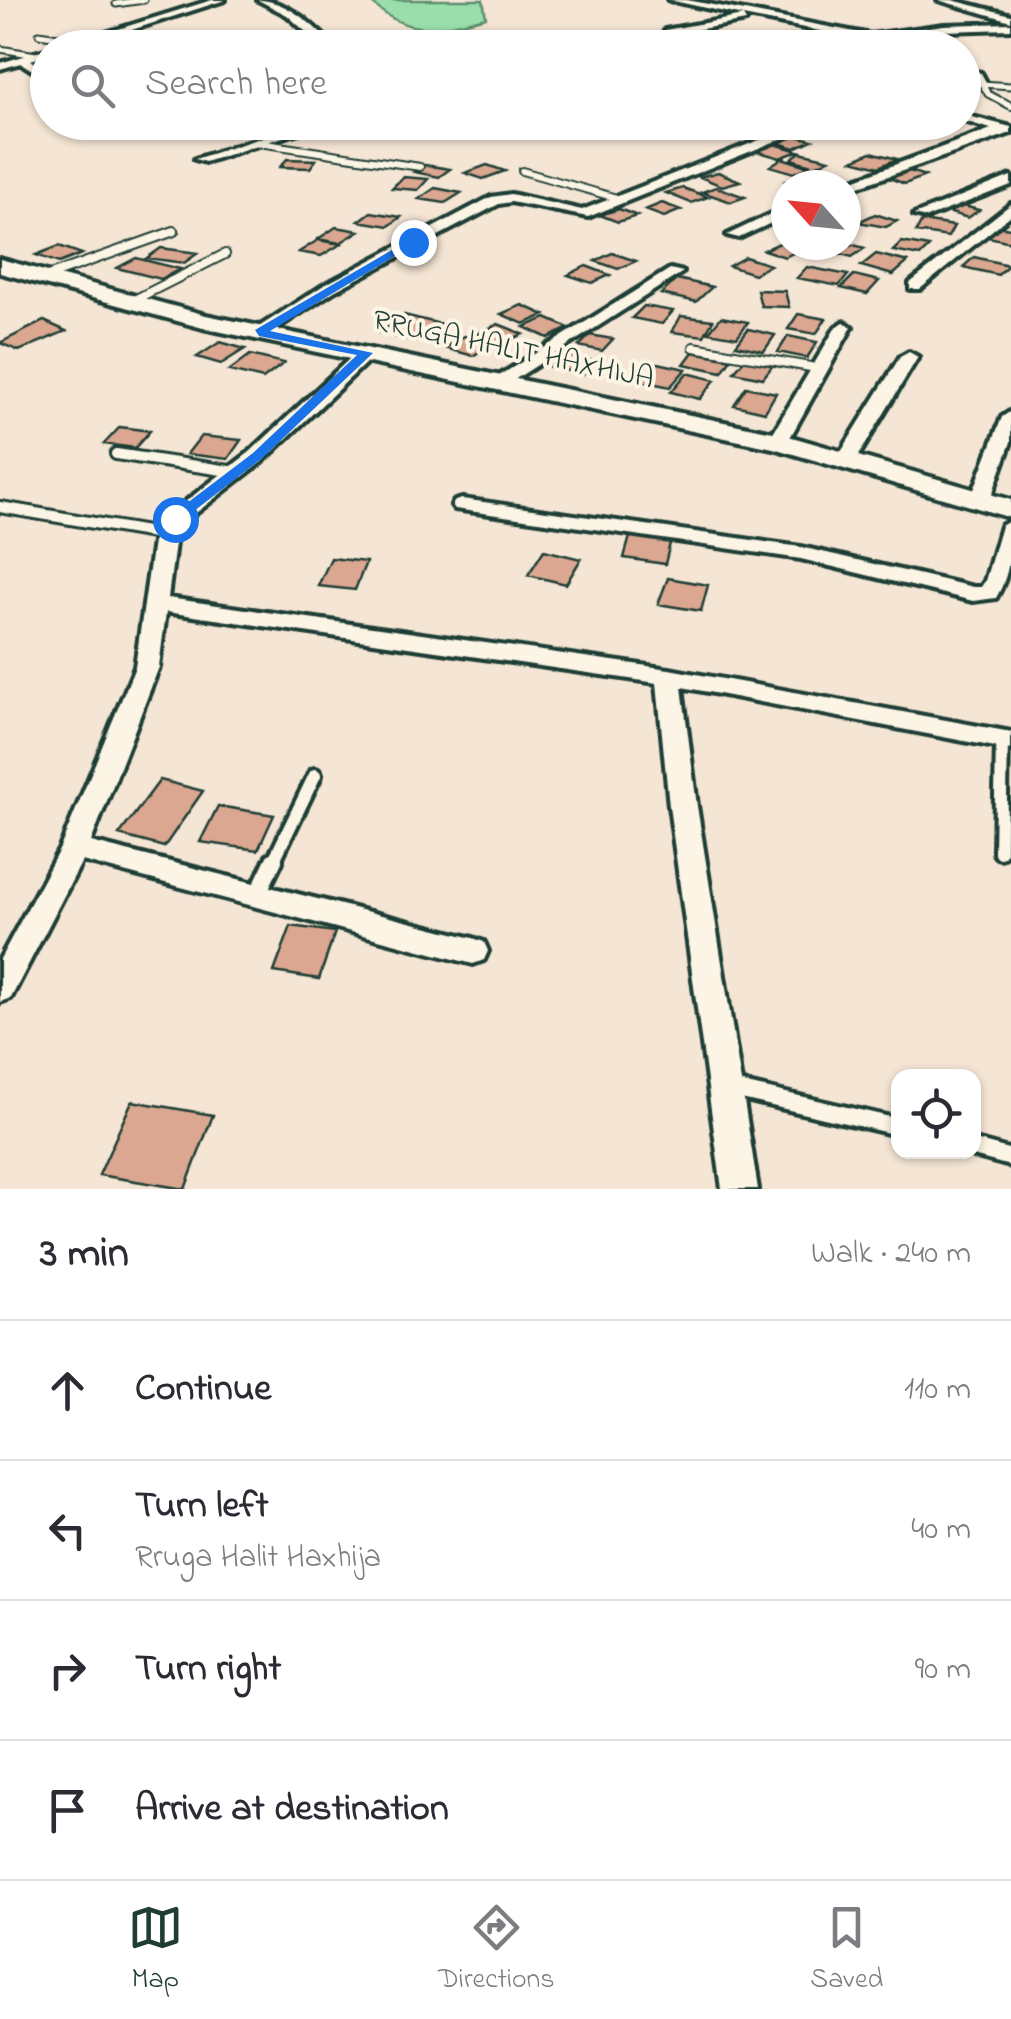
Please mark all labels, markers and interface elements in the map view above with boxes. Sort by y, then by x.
search box [30,30,981,140]
text: Search here [145,57,327,113]
icon: search [65,58,120,113]
north arrow [771,170,861,260]
route end [391,220,437,266]
street label: RRUGA HALIT HAXHIJA [368,300,658,402]
route start [153,497,199,543]
map controls [891,1069,981,1159]
button: locate [891,1069,981,1159]
text: 3 min [40,1224,129,1285]
text: Walk · 240 m [811,1231,971,1278]
text: Continue [135,1362,271,1418]
icon: ahead [40,1363,95,1418]
text: 110 m [904,1367,971,1414]
text: Turn left [135,1479,268,1535]
icon: left [40,1503,95,1558]
text: 40 m [911,1507,971,1554]
text: Rruga Halit Haxhija [135,1535,381,1582]
text: Turn right [135,1642,281,1698]
icon: right [40,1643,95,1698]
text: 90 m [915,1647,971,1694]
text: Arrive at destination [135,1782,449,1838]
icon: arrive [40,1783,95,1838]
tab: Map [128,1900,183,2001]
tab: Directions [438,1900,555,2001]
tab: Saved [810,1900,883,2001]

